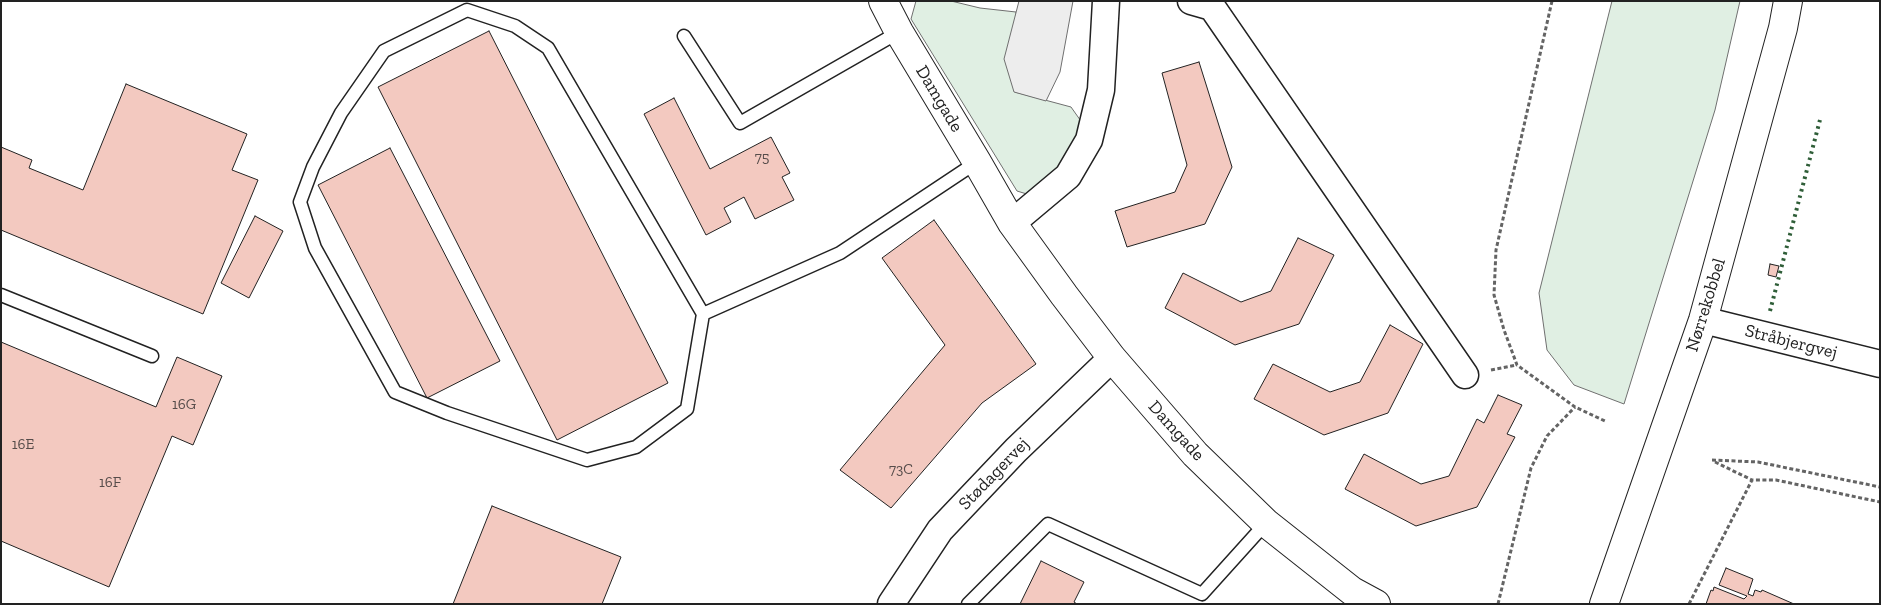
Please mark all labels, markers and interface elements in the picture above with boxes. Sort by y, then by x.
street label: Damgade [911,62,967,136]
house number: 75 [755,149,769,167]
street label: Nørrekobbel [1682,256,1730,354]
street label: Stråbjergvej [1743,320,1839,364]
house number: 16G [172,396,196,414]
street label: Damgade [1143,396,1209,466]
street label: Stødagervej [954,433,1034,515]
house number: 16E [12,436,34,454]
house number: 73C [889,461,913,479]
house number: 16F [99,474,121,492]

